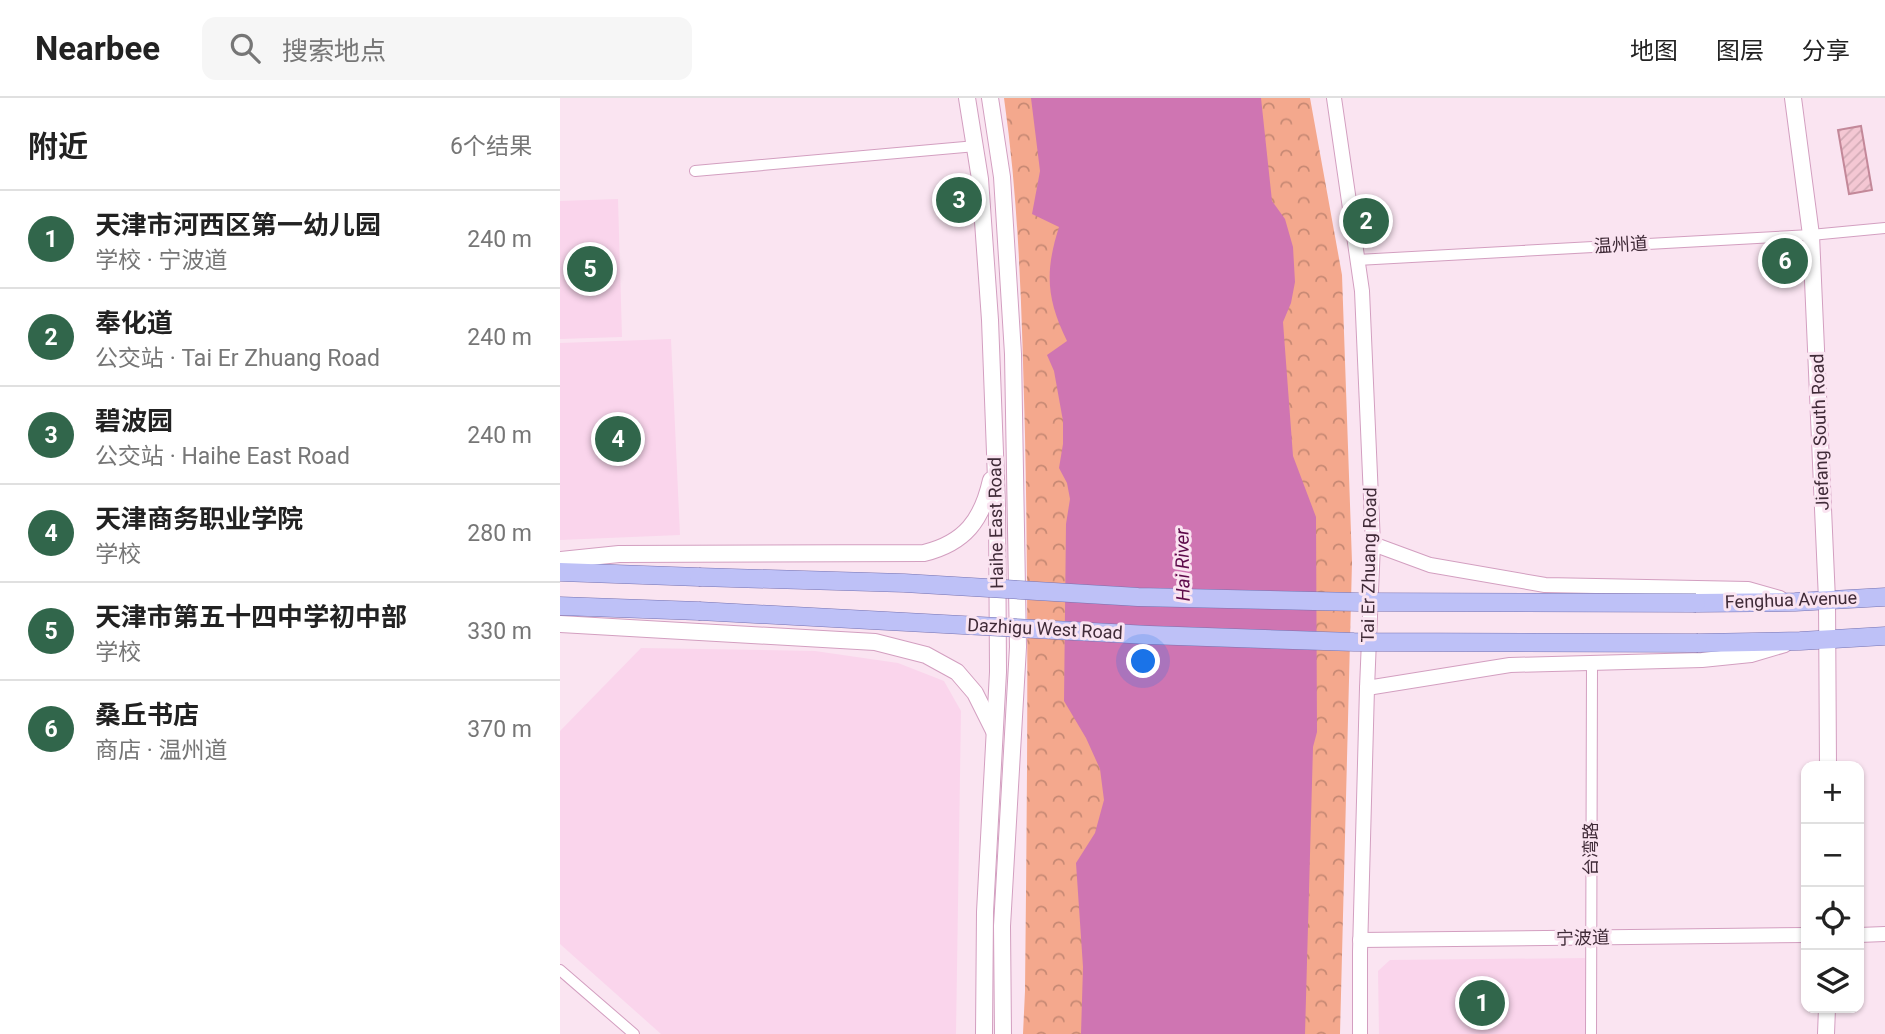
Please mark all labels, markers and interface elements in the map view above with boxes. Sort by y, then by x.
search box [202,17,692,80]
text: Nearbee [35,29,160,68]
icon: search [226,29,264,67]
text: 搜索地点 [282,36,386,66]
text: 地图 [1630,37,1678,65]
text: 图层 [1716,37,1764,65]
text: 分享 [1802,37,1850,65]
text: 附近 [28,129,88,164]
text: 6个结果 [450,133,532,160]
pin: 3 [936,174,982,226]
pin: 2 [1343,195,1389,247]
text: 天津市河西区第一幼儿园 [95,210,381,240]
text: 1 [44,226,58,253]
text: 240 m [467,226,532,253]
street label: 温州道 [1593,233,1648,256]
pin: 6 [1762,235,1808,287]
pin: 5 [567,243,613,295]
text: 学校 · 宁波道 [95,247,227,274]
text: 奉化道 [95,308,173,338]
text: 2 [44,324,58,351]
text: 240 m [467,324,532,351]
text: 公交站 · Tai Er Zhuang Road [95,345,380,372]
street label: Jiefang South Road [1806,353,1833,511]
text: 碧波园 [95,406,173,436]
pin: 4 [595,413,641,465]
text: 3 [44,422,58,449]
text: 240 m [467,422,532,449]
text: 公交站 · Haihe East Road [95,443,350,470]
street label: Haihe East Road [984,457,1007,589]
street label: Tai Er Zhuang Road [1357,487,1380,643]
text: 天津商务职业学院 [95,504,303,534]
text: 4 [44,520,58,547]
text: 280 m [467,520,532,547]
water label: Hai River [1170,528,1195,602]
text: 学校 [95,541,141,568]
street label: Fenghua Avenue [1725,587,1857,612]
text: 天津市第五十四中学初中部 [95,602,407,632]
street label: Dazhigu West Road [967,614,1123,643]
text: 5 [44,618,58,645]
text: 330 m [467,618,532,645]
text: 学校 [95,639,141,666]
your location [1126,644,1160,678]
text: 桑丘书店 [95,700,199,730]
text: 6 [44,716,58,743]
text: 370 m [467,716,532,743]
text: 商店 · 温州道 [95,737,227,764]
map controls [1801,761,1864,1013]
button: + [1801,761,1864,824]
street label: 台湾路 [1580,822,1601,876]
button: − [1801,824,1864,887]
button: locate [1801,887,1864,950]
street label: 宁波道 [1556,927,1610,948]
button: layers [1801,950,1864,1013]
pin: 1 [1459,977,1505,1029]

